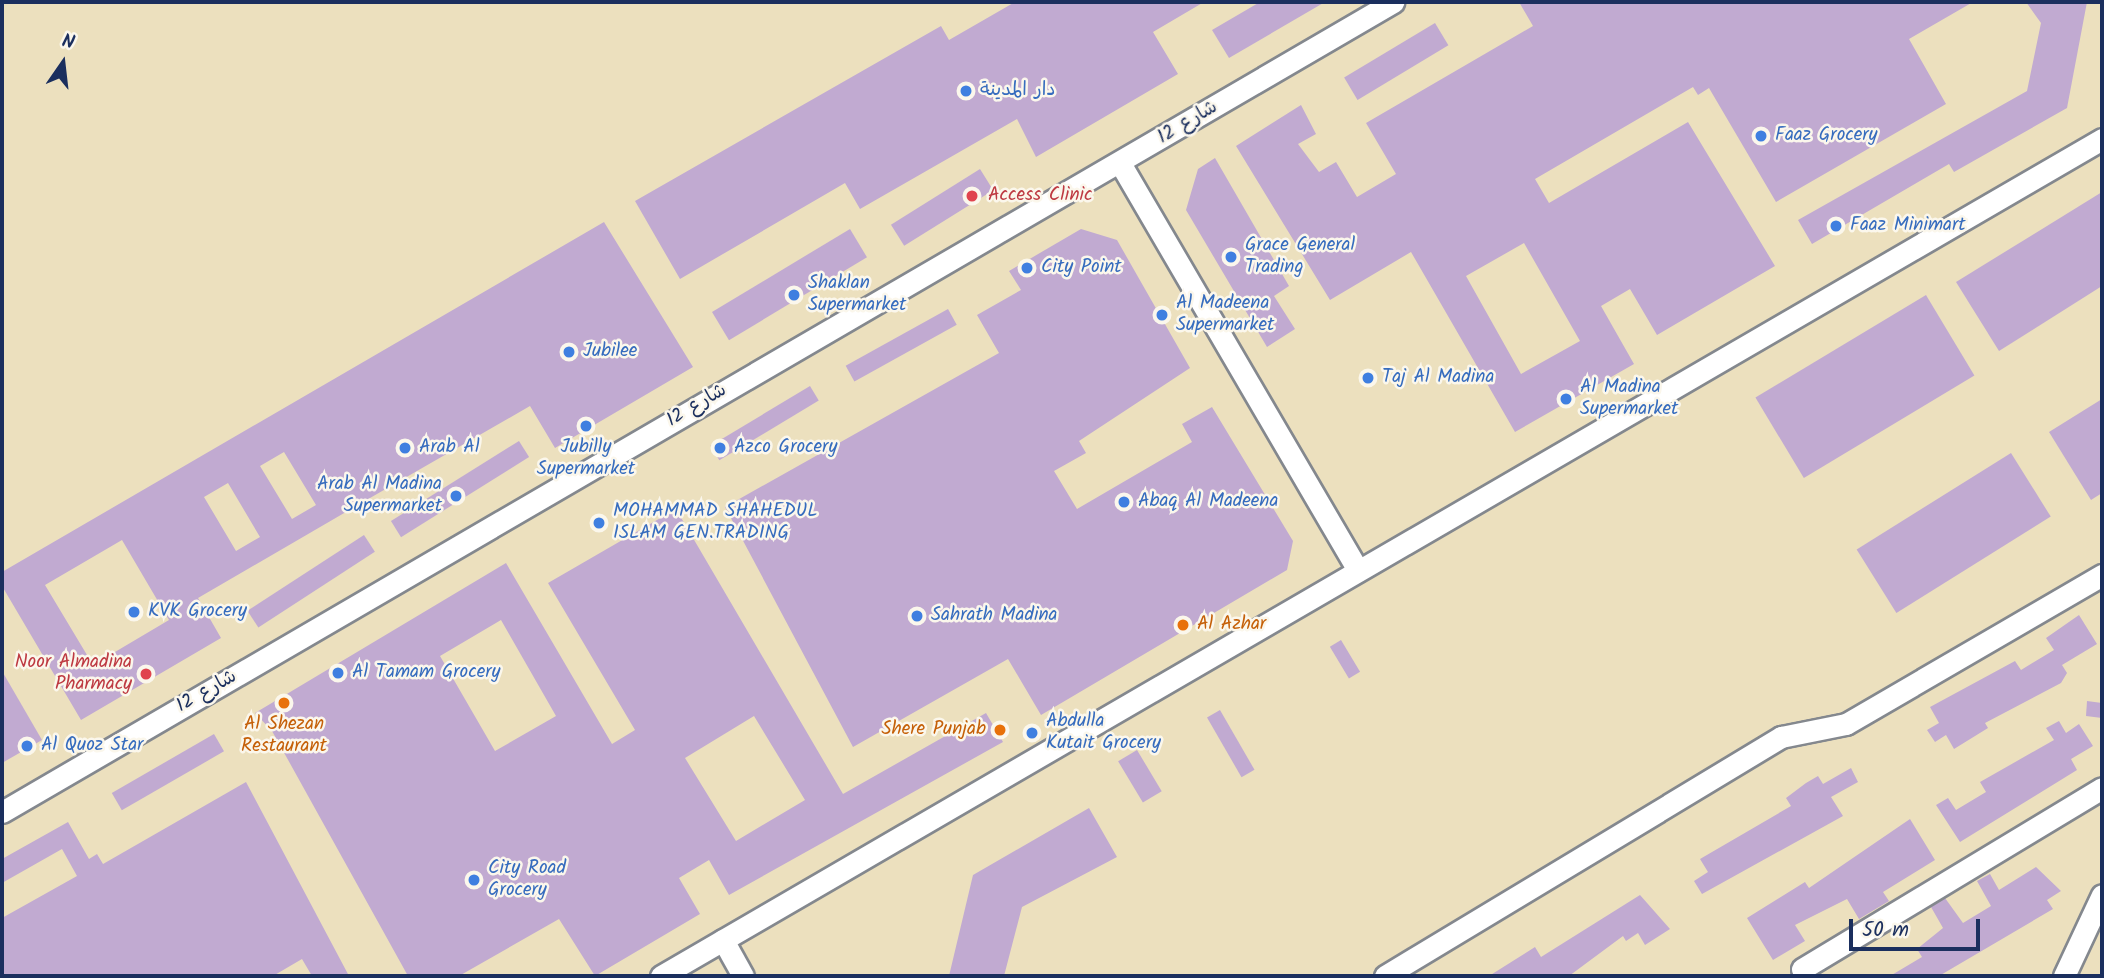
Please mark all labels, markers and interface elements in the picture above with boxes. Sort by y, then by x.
text: N [59,27,78,59]
north arrow [28,28,98,98]
place label: دار المدينة [980,80,1056,102]
marker: دار المدينة [958,83,974,99]
street label: شارع 12 [1154,96,1222,150]
place label: Faaz Grocery [1775,125,1877,147]
marker: Faaz Grocery [1753,128,1769,144]
place label: Access Clinic [988,185,1092,207]
marker: Access Clinic [962,186,982,206]
place label: Faaz Minimart [1850,215,1966,237]
marker: Faaz Minimart [1828,218,1844,234]
place label: Grace General Trading [1245,235,1355,279]
marker: Grace General Trading [1223,249,1239,265]
place label: City Point [1041,257,1122,279]
marker: City Point [1019,260,1035,276]
place label: Shaklan Supermarket [808,273,906,317]
marker: Shaklan Supermarket [786,287,802,303]
place label: Al Madeena Supermarket [1176,293,1274,337]
marker: Al Madeena Supermarket [1154,307,1170,323]
place label: Jubilee [583,341,637,363]
marker: Jubilee [561,344,577,360]
place label: Taj Al Madina [1382,367,1494,389]
marker: Taj Al Madina [1360,370,1376,386]
place label: Al Madina Supermarket [1580,377,1678,421]
street label: شارع 12 [663,379,731,433]
marker: Al Madina Supermarket [1558,391,1574,407]
marker: Jubilly Supermarket [578,418,594,434]
place label: Arab Al [419,437,480,459]
place label: Jubilly Supermarket [537,437,635,481]
place label: Azco Grocery [734,437,837,459]
marker: Arab Al [397,440,413,456]
marker: Azco Grocery [712,440,728,456]
place label: Arab Al Madina Supermarket [317,474,442,518]
marker: Arab Al Madina Supermarket [448,488,464,504]
place label: Abaq Al Madeena [1138,491,1278,513]
marker: Abaq Al Madeena [1116,494,1132,510]
place label: MOHAMMAD SHAHEDUL ISLAM GEN.TRADING [613,501,818,545]
marker: MOHAMMAD SHAHEDUL ISLAM GEN.TRADING [591,515,607,531]
place label: KVK Grocery [148,601,247,623]
marker: KVK Grocery [126,604,142,620]
place label: Sahrath Madina [931,605,1057,627]
marker: Sahrath Madina [909,608,925,624]
place label: Al Azhar [1197,614,1266,636]
marker: Al Azhar [1175,617,1191,633]
place label: Noor Almadina Pharmacy [15,652,132,696]
place label: Al Tamam Grocery [352,662,500,684]
marker: Al Tamam Grocery [330,665,346,681]
marker: Noor Almadina Pharmacy [138,666,154,682]
street label: شارع 12 [173,666,241,718]
marker: Al Shezan Restaurant [276,695,292,711]
place label: Abdulla Kutait Grocery [1046,711,1161,755]
place label: Al Shezan Restaurant [241,714,327,758]
place label: Shere Punjab [881,719,986,741]
marker: Shere Punjab [992,722,1008,738]
marker: Abdulla Kutait Grocery [1024,725,1040,741]
place label: Al Quoz Star [41,735,143,757]
marker: Al Quoz Star [19,738,35,754]
place label: City Road Grocery [488,858,566,902]
marker: City Road Grocery [466,872,482,888]
scale bar [1852,904,1983,948]
text: 50 m [1862,914,1909,947]

